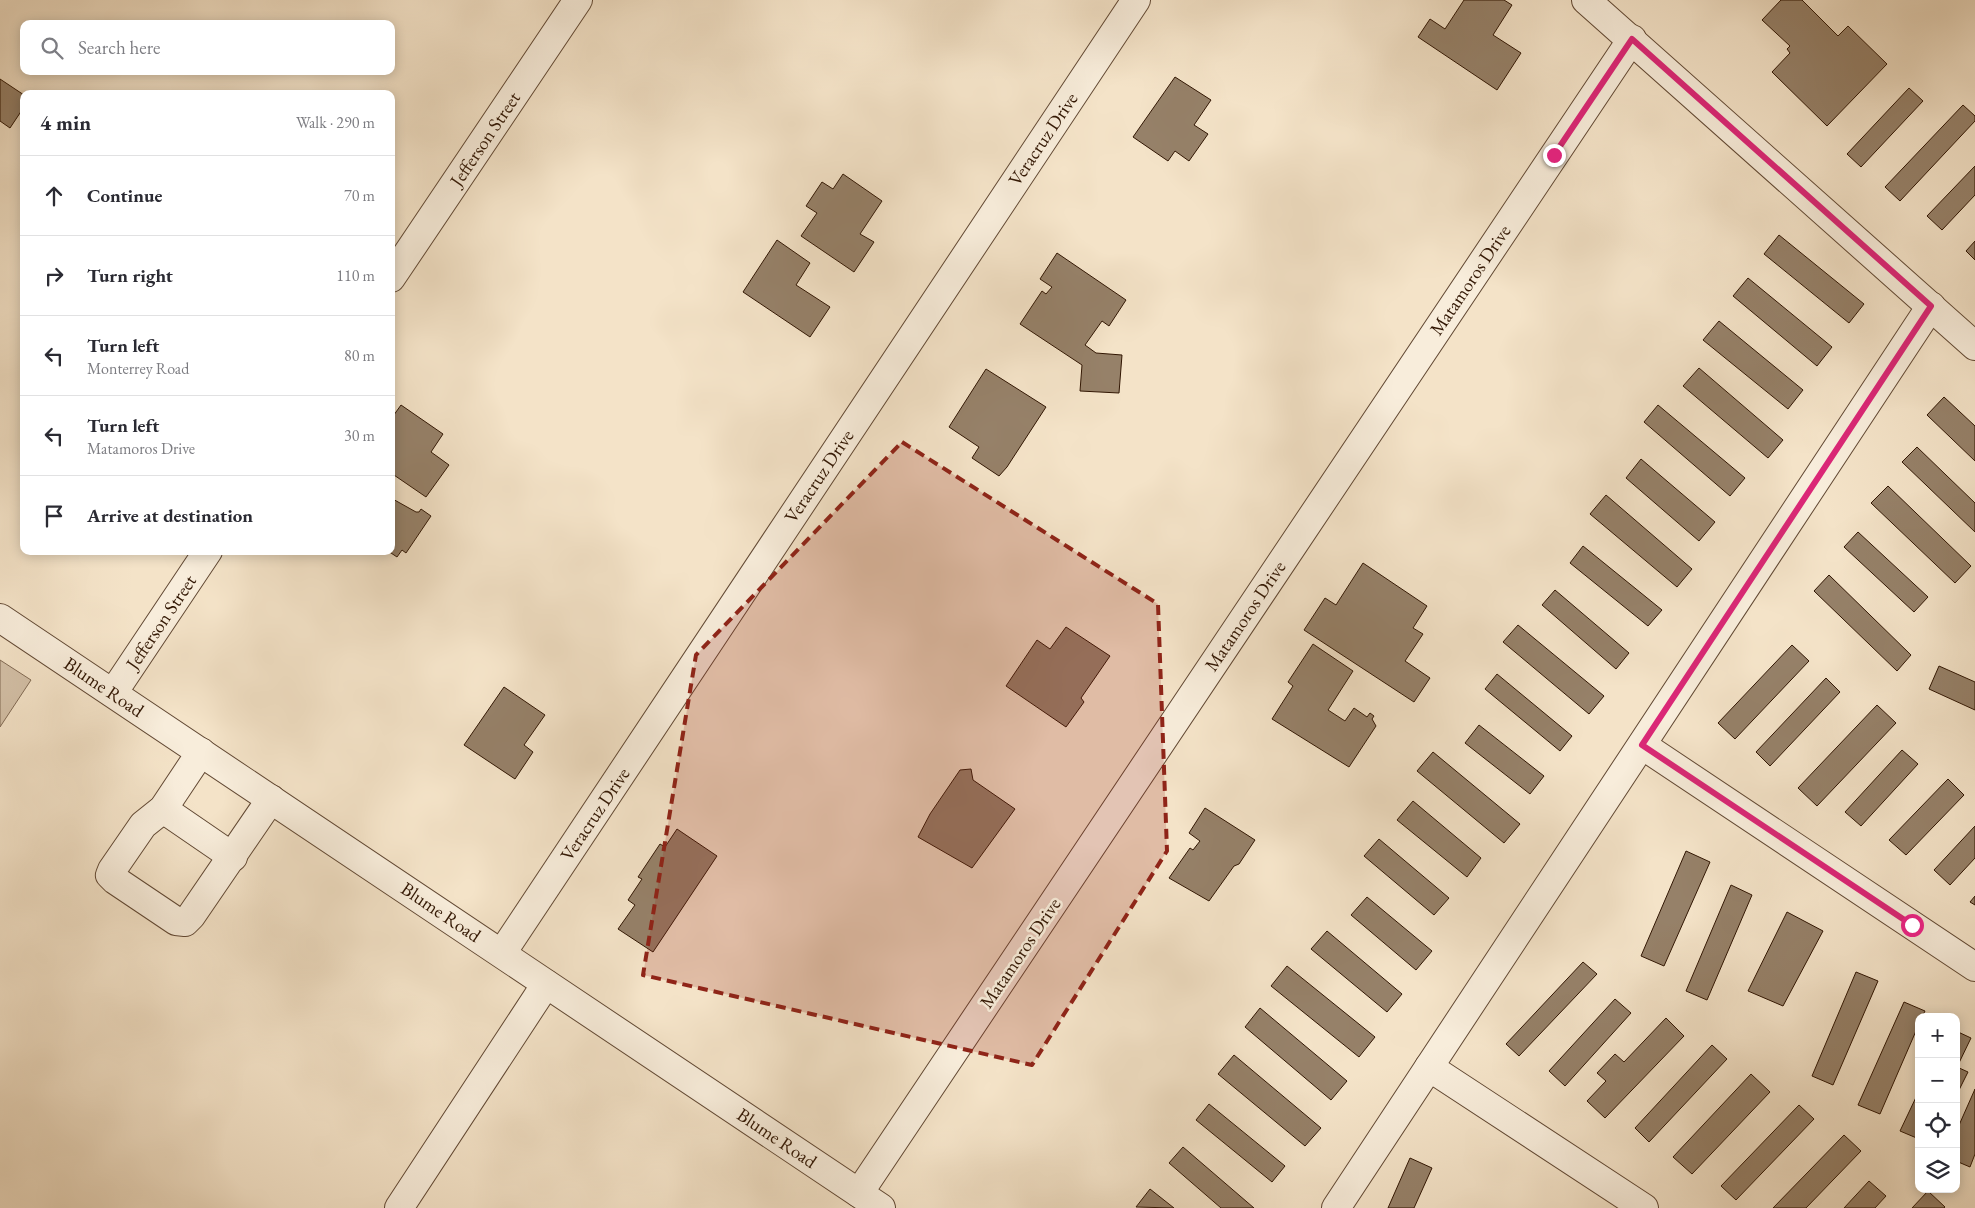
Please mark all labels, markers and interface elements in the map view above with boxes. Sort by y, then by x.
search box [20,20,395,75]
icon: search [38,34,66,62]
text: Search here [78,35,160,60]
street label: Jefferson Street [443,87,526,193]
street label: Veracruz Drive [1003,87,1083,191]
text: 4 min [40,109,91,136]
text: Walk · 290 m [296,112,375,133]
route end [1543,144,1566,167]
icon: ahead [40,182,68,210]
text: Continue [87,183,162,208]
text: 70 m [344,185,375,206]
street label: Matamoros Drive [1424,220,1516,340]
icon: right [40,262,68,290]
text: Turn right [87,263,173,288]
text: 110 m [336,265,375,286]
text: Turn left [87,333,159,358]
icon: left [40,342,68,370]
text: 80 m [344,345,375,366]
text: Monterrey Road [87,358,189,379]
text: Turn left [87,413,159,438]
icon: left [40,422,68,450]
street label: Veracruz Drive [779,424,859,528]
text: 30 m [344,425,375,446]
text: Matamoros Drive [87,438,195,459]
icon: arrive [40,502,68,530]
text: Arrive at destination [87,503,253,528]
street label: Matamoros Drive [1199,556,1291,676]
street label: Jefferson Street [119,570,202,676]
street label: Blume Road [59,651,149,723]
street label: Veracruz Drive [555,762,635,866]
street label: Blume Road [396,876,486,948]
street label: Matamoros Drive [974,893,1066,1013]
route start [1901,914,1924,937]
map controls [1915,1013,1960,1193]
button: + [1915,1013,1960,1058]
button: − [1915,1058,1960,1103]
street label: Blume Road [732,1102,822,1174]
button: locate [1915,1103,1960,1148]
button: layers [1915,1148,1960,1193]

